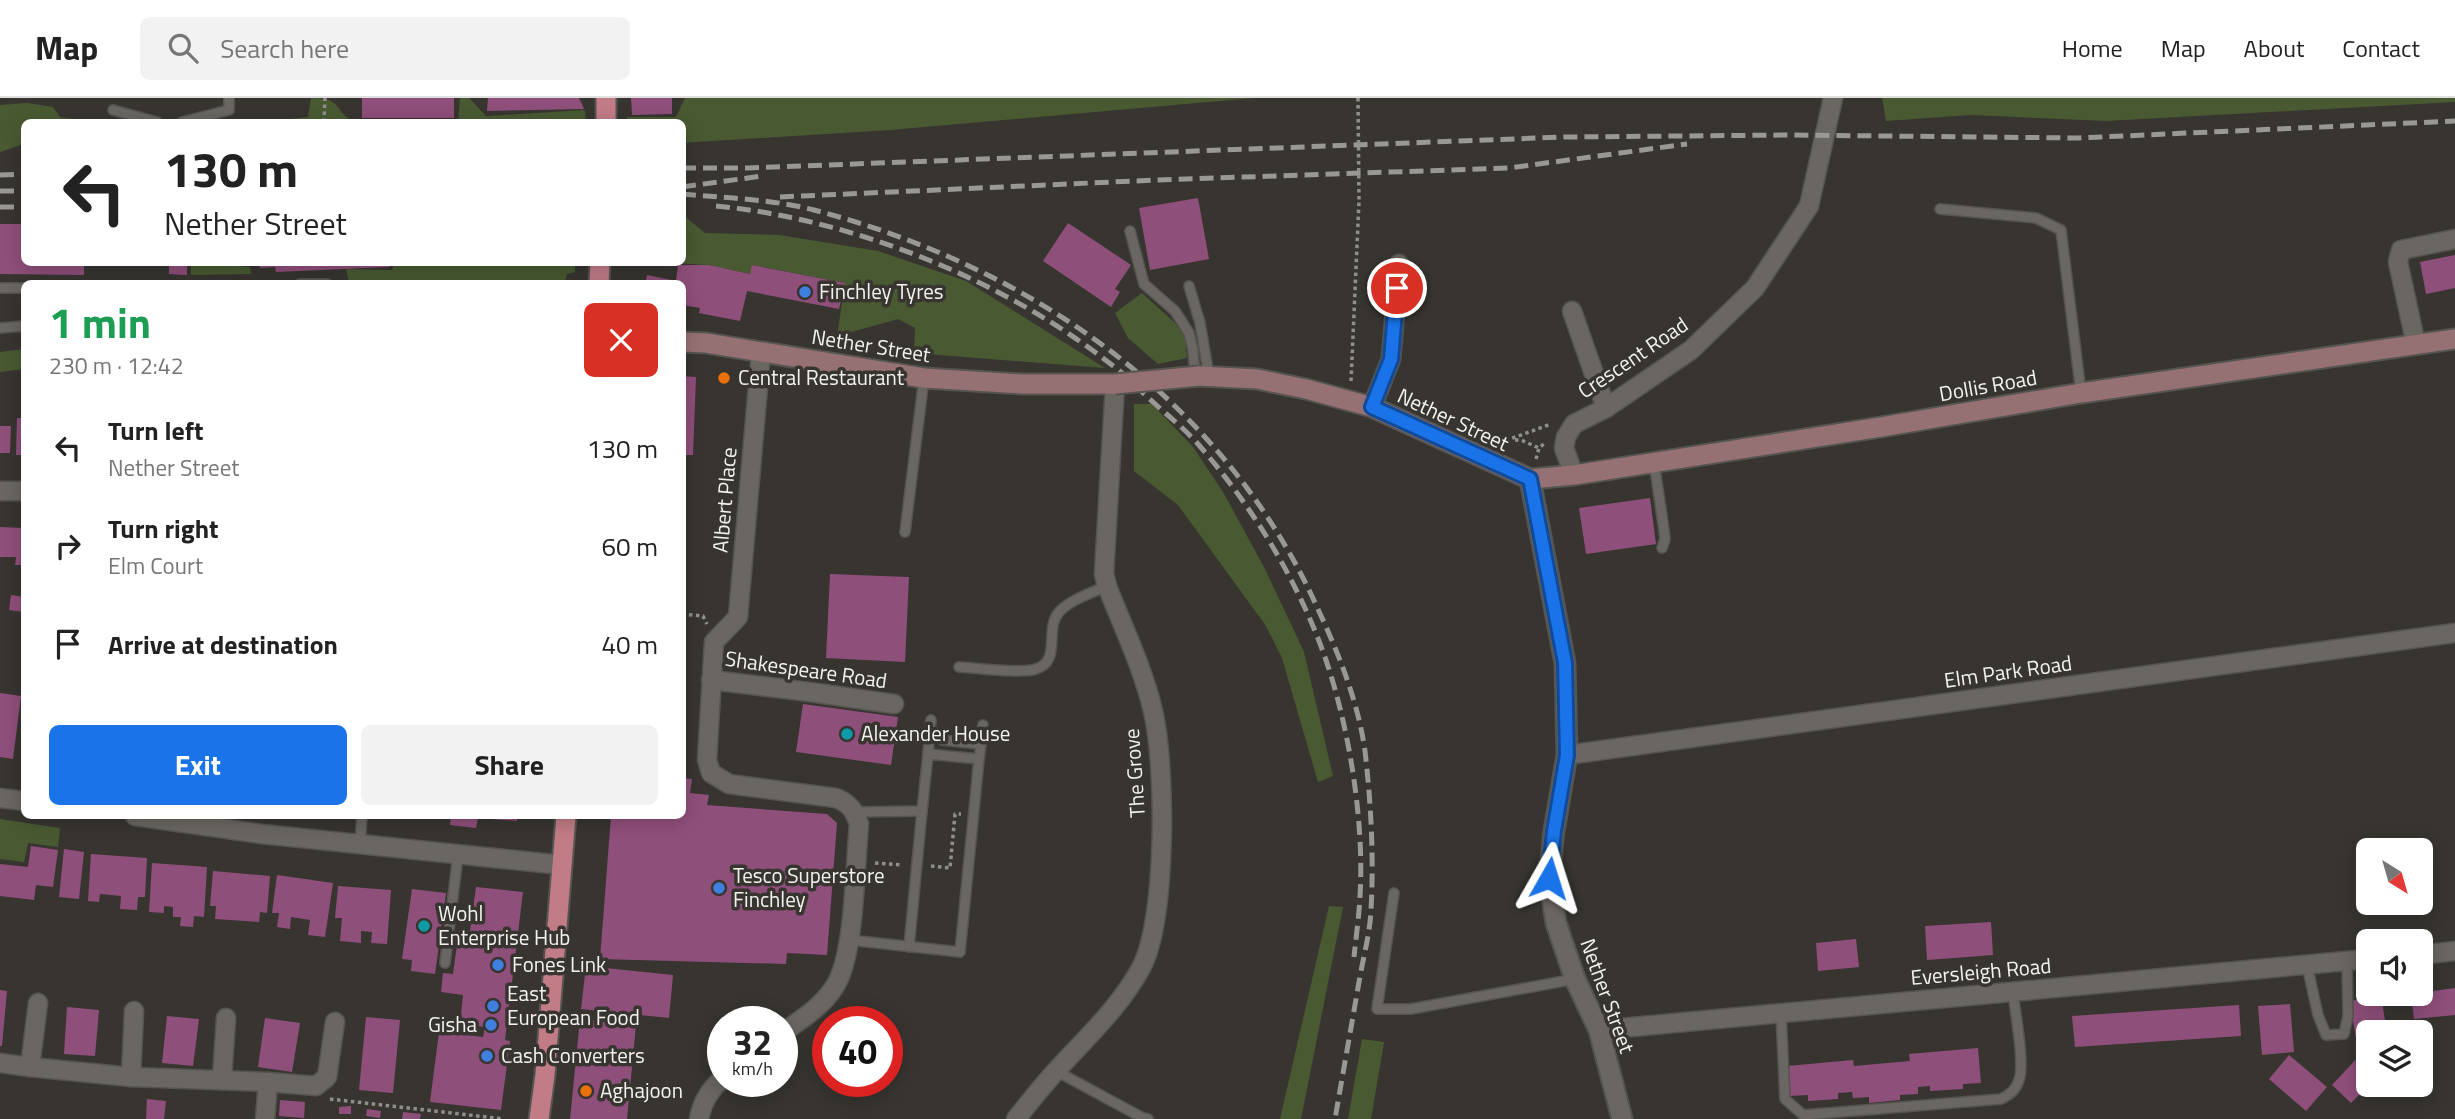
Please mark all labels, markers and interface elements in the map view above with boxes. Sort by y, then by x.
search box [140,17,630,80]
text: Map [35,23,98,73]
icon: search [164,29,202,67]
text: Search here [220,29,349,68]
text: Home [2062,30,2123,66]
text: Map [2161,30,2206,66]
text: About [2244,30,2304,66]
text: Contact [2342,30,2420,66]
text: 130 m [164,131,298,206]
icon: left [49,147,140,238]
text: Nether Street [164,199,347,247]
pin [1367,258,1427,318]
icon: arrive [1378,269,1416,307]
place label: Finchley Tyres [819,275,944,307]
marker: Finchley Tyres [797,284,813,300]
text: 1 min [49,290,151,354]
button: close [584,303,658,377]
street label: Crescent Road [1571,308,1694,406]
street label: Nether Street [809,320,933,370]
text: 230 m · 12:42 [49,348,184,383]
place label: Central Restaurant [738,361,905,393]
street label: Dollis Road [1936,361,2039,409]
marker: Central Restaurant [716,370,732,386]
street label: Nether Street [1392,379,1515,459]
text: Turn left [108,411,203,450]
icon: left [49,429,87,467]
text: 130 m [587,429,658,468]
street label: Albert Place [703,446,745,554]
text: Nether Street [108,450,239,485]
text: Turn right [108,509,219,548]
icon: right [49,527,87,565]
text: 60 m [601,527,658,566]
text: Elm Court [108,548,203,583]
icon: arrive [49,625,87,663]
text: Arrive at destination [108,625,338,664]
text: 40 m [601,625,658,664]
street label: Shakespeare Road [723,642,889,696]
street label: Elm Park Road [1942,646,2074,696]
place label: Alexander House [861,717,1010,749]
button: Exit [49,725,347,805]
button: Share [361,725,658,805]
marker: Alexander House [839,726,855,742]
street label: The Grove [1115,728,1153,819]
north arrow [2356,838,2432,915]
map controls [2356,838,2433,1097]
position arrow [1512,841,1586,915]
place label: Tesco Superstore Finchley [733,859,885,915]
marker: Tesco Superstore Finchley [711,880,727,896]
place label: Wohl Enterprise Hub [438,897,570,953]
marker: Wohl Enterprise Hub [416,918,432,934]
button: sound [2356,929,2433,1006]
street label: Nether Street [1572,934,1644,1058]
place label: Fones Link [512,948,606,980]
street label: Eversleigh Road [1909,949,2053,993]
marker: Fones Link [490,957,506,973]
place label: East European Food [507,977,640,1033]
marker: East European Food [485,998,501,1014]
speed limit sign: 40 [812,1006,903,1097]
place label: Gisha [428,1008,477,1040]
text: 32 [733,1015,772,1069]
marker: Gisha [483,1017,499,1033]
button: layers [2356,1020,2433,1097]
place label: Cash Converters [501,1039,645,1071]
marker: Cash Converters [479,1048,495,1064]
text: km/h [732,1055,773,1082]
place label: Aghajoon [600,1074,683,1106]
marker: Aghajoon [578,1083,594,1099]

